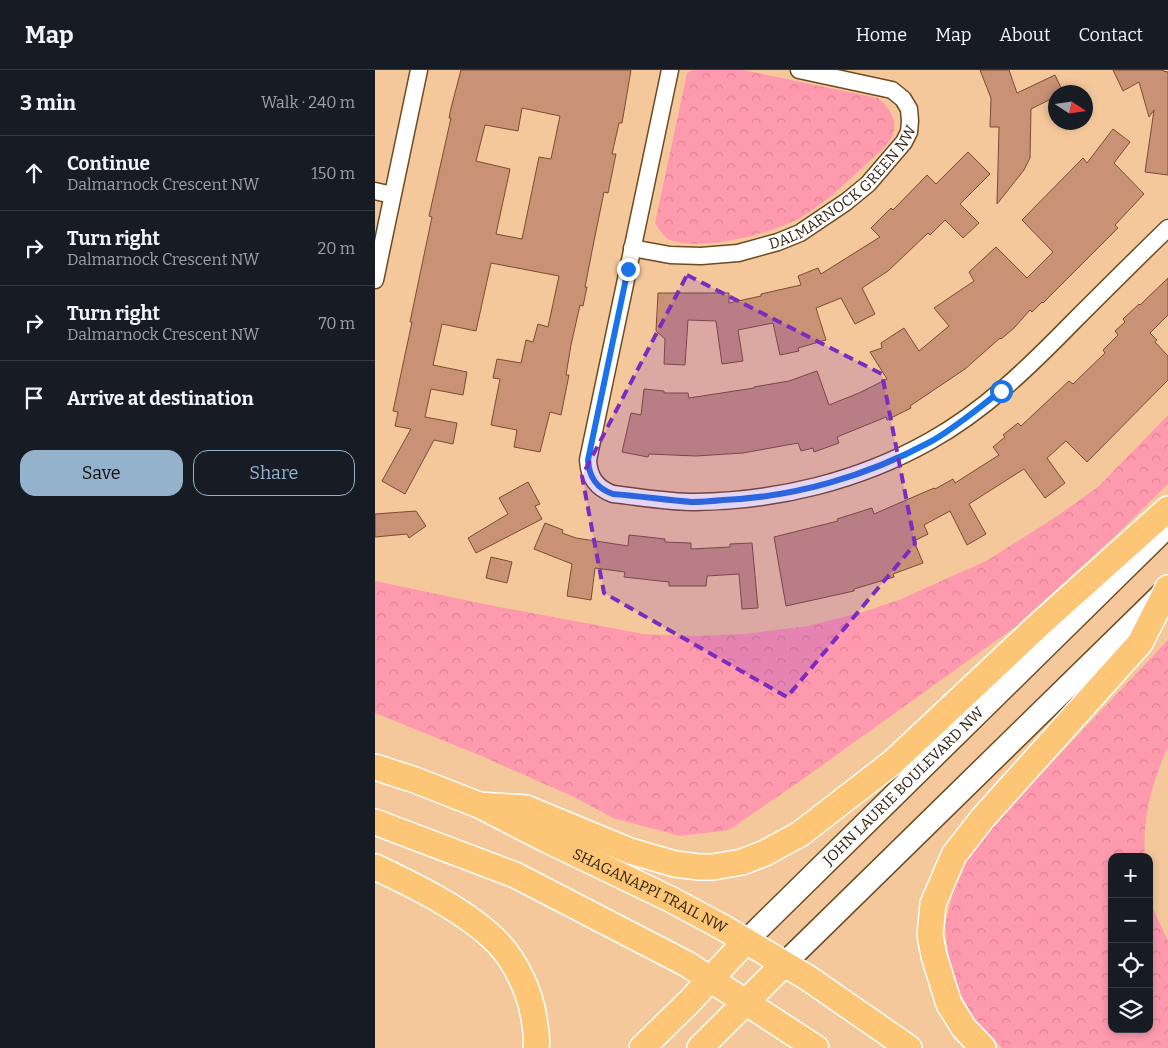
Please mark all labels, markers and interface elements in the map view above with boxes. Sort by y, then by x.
text: Map [25,21,74,49]
text: Home [856,24,907,46]
text: Map [935,24,971,46]
text: About [999,24,1050,46]
text: Contact [1078,24,1143,46]
north arrow [1048,85,1093,130]
text: 3 min [20,90,76,116]
text: Walk · 240 m [261,93,355,112]
street label: DALMARNOCK GREEN NW [767,122,920,253]
text: Continue [67,152,150,175]
icon: ahead [20,159,48,187]
text: 150 m [311,164,355,183]
text: Dalmarnock Crescent NW [67,175,259,194]
text: Turn right [67,227,160,250]
icon: right [20,234,48,262]
text: 20 m [318,239,355,258]
text: Dalmarnock Crescent NW [67,250,259,269]
route end [617,258,640,281]
text: Turn right [67,302,160,325]
icon: right [20,309,48,337]
text: 70 m [319,314,355,333]
text: Dalmarnock Crescent NW [67,325,259,344]
route start [990,380,1013,403]
icon: arrive [20,384,48,412]
text: Arrive at destination [67,387,254,410]
button: Save [20,450,183,496]
button: Share [193,450,355,496]
street label: JOHN LAURIE BOULEVARD NW [819,703,988,870]
street label: SHAGANAPPI TRAIL NW [570,845,731,937]
map controls [1108,853,1153,1033]
button: + [1108,853,1153,898]
button: − [1108,898,1153,943]
button: locate [1108,943,1153,988]
button: layers [1108,988,1153,1033]

